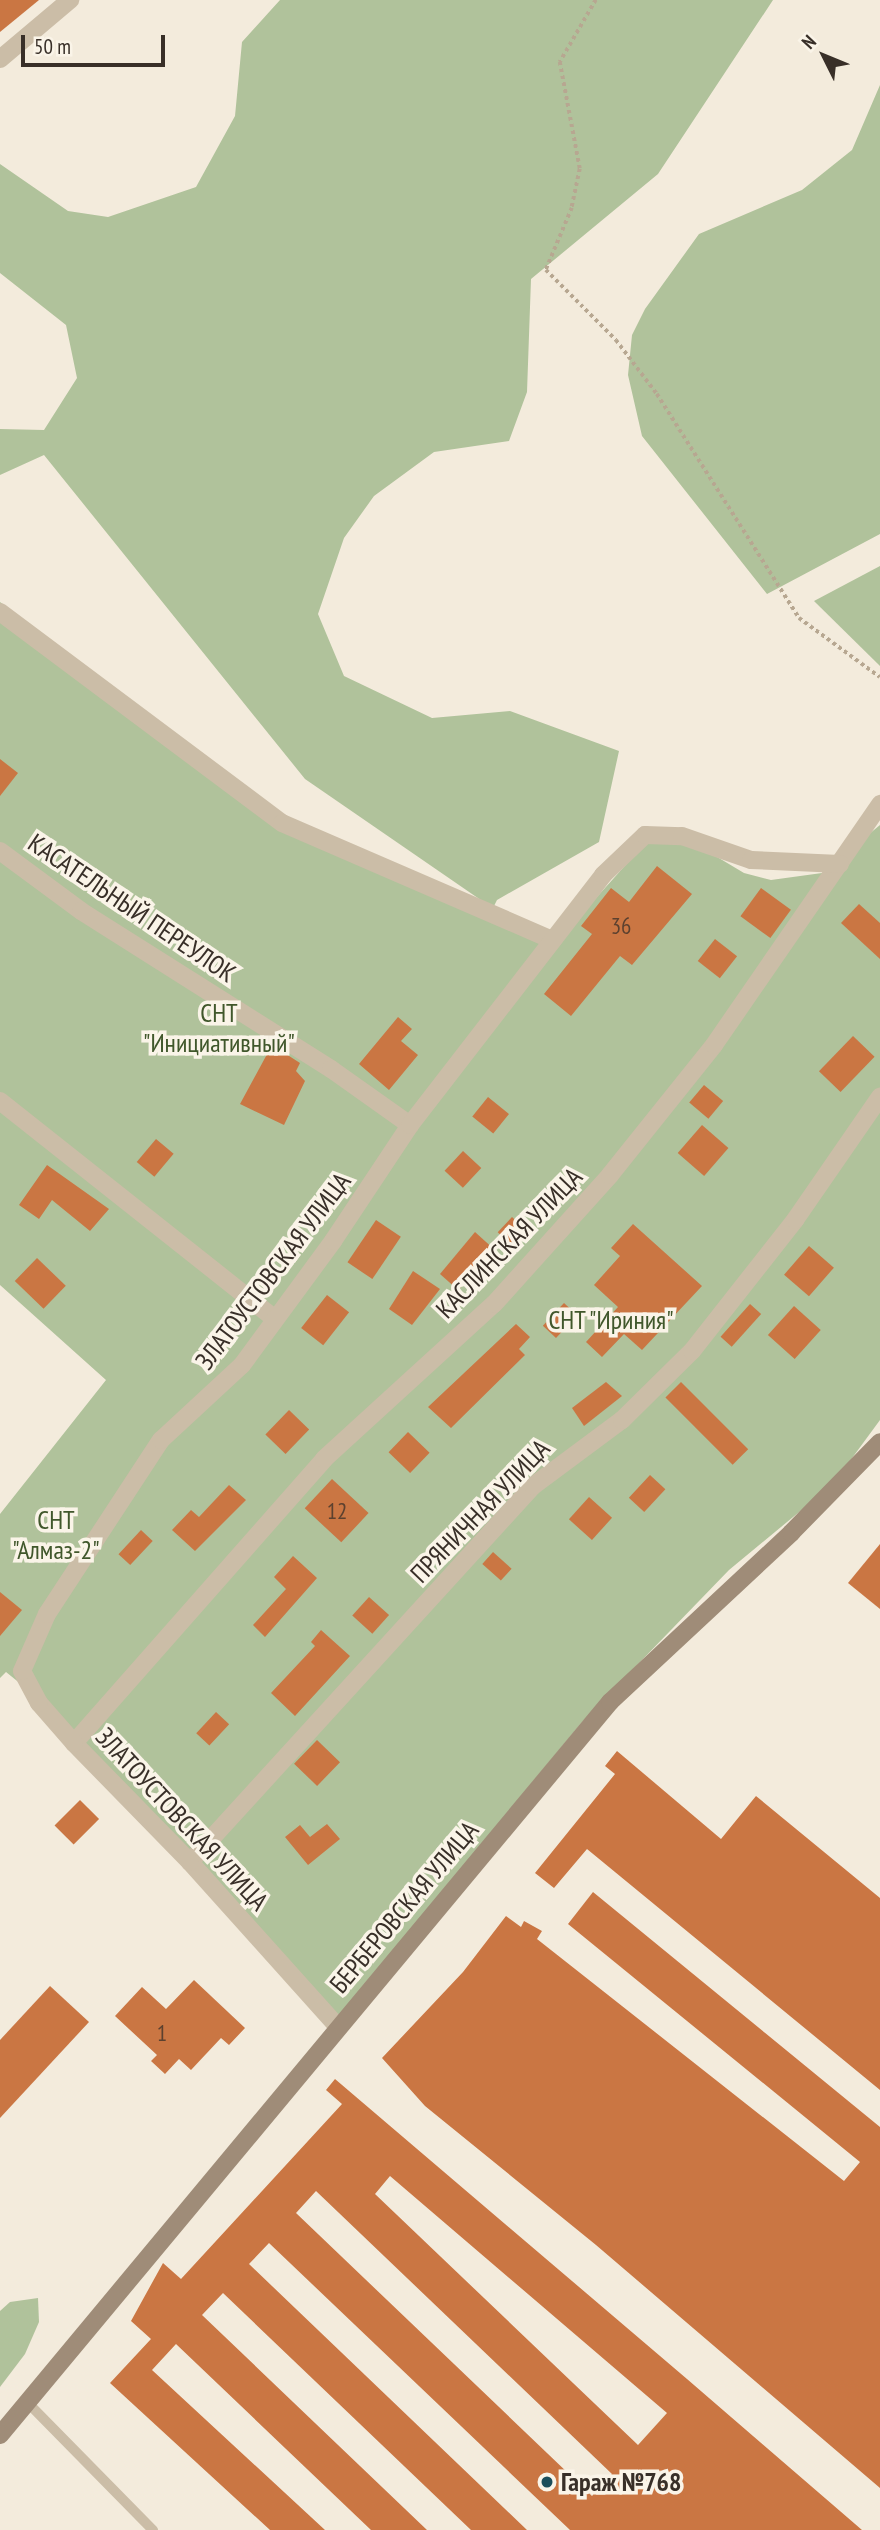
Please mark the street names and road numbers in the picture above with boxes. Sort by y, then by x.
street label: КАСАТЕЛЬНЫЙ ПЕРЕУЛОК [22,827,242,989]
street label: КАСЛИНСКАЯ УЛИЦА [429,1161,589,1325]
street label: ЗЛАТОУСТОВСКАЯ УЛИЦА [189,1166,357,1376]
street label: ПРЯНИЧНАЯ УЛИЦА [404,1433,556,1589]
street label: ЗЛАТОУСТОВСКАЯ УЛИЦА [89,1721,275,1917]
street label: БЕРБЕРОВСКАЯ УЛИЦА [323,1815,485,1999]

